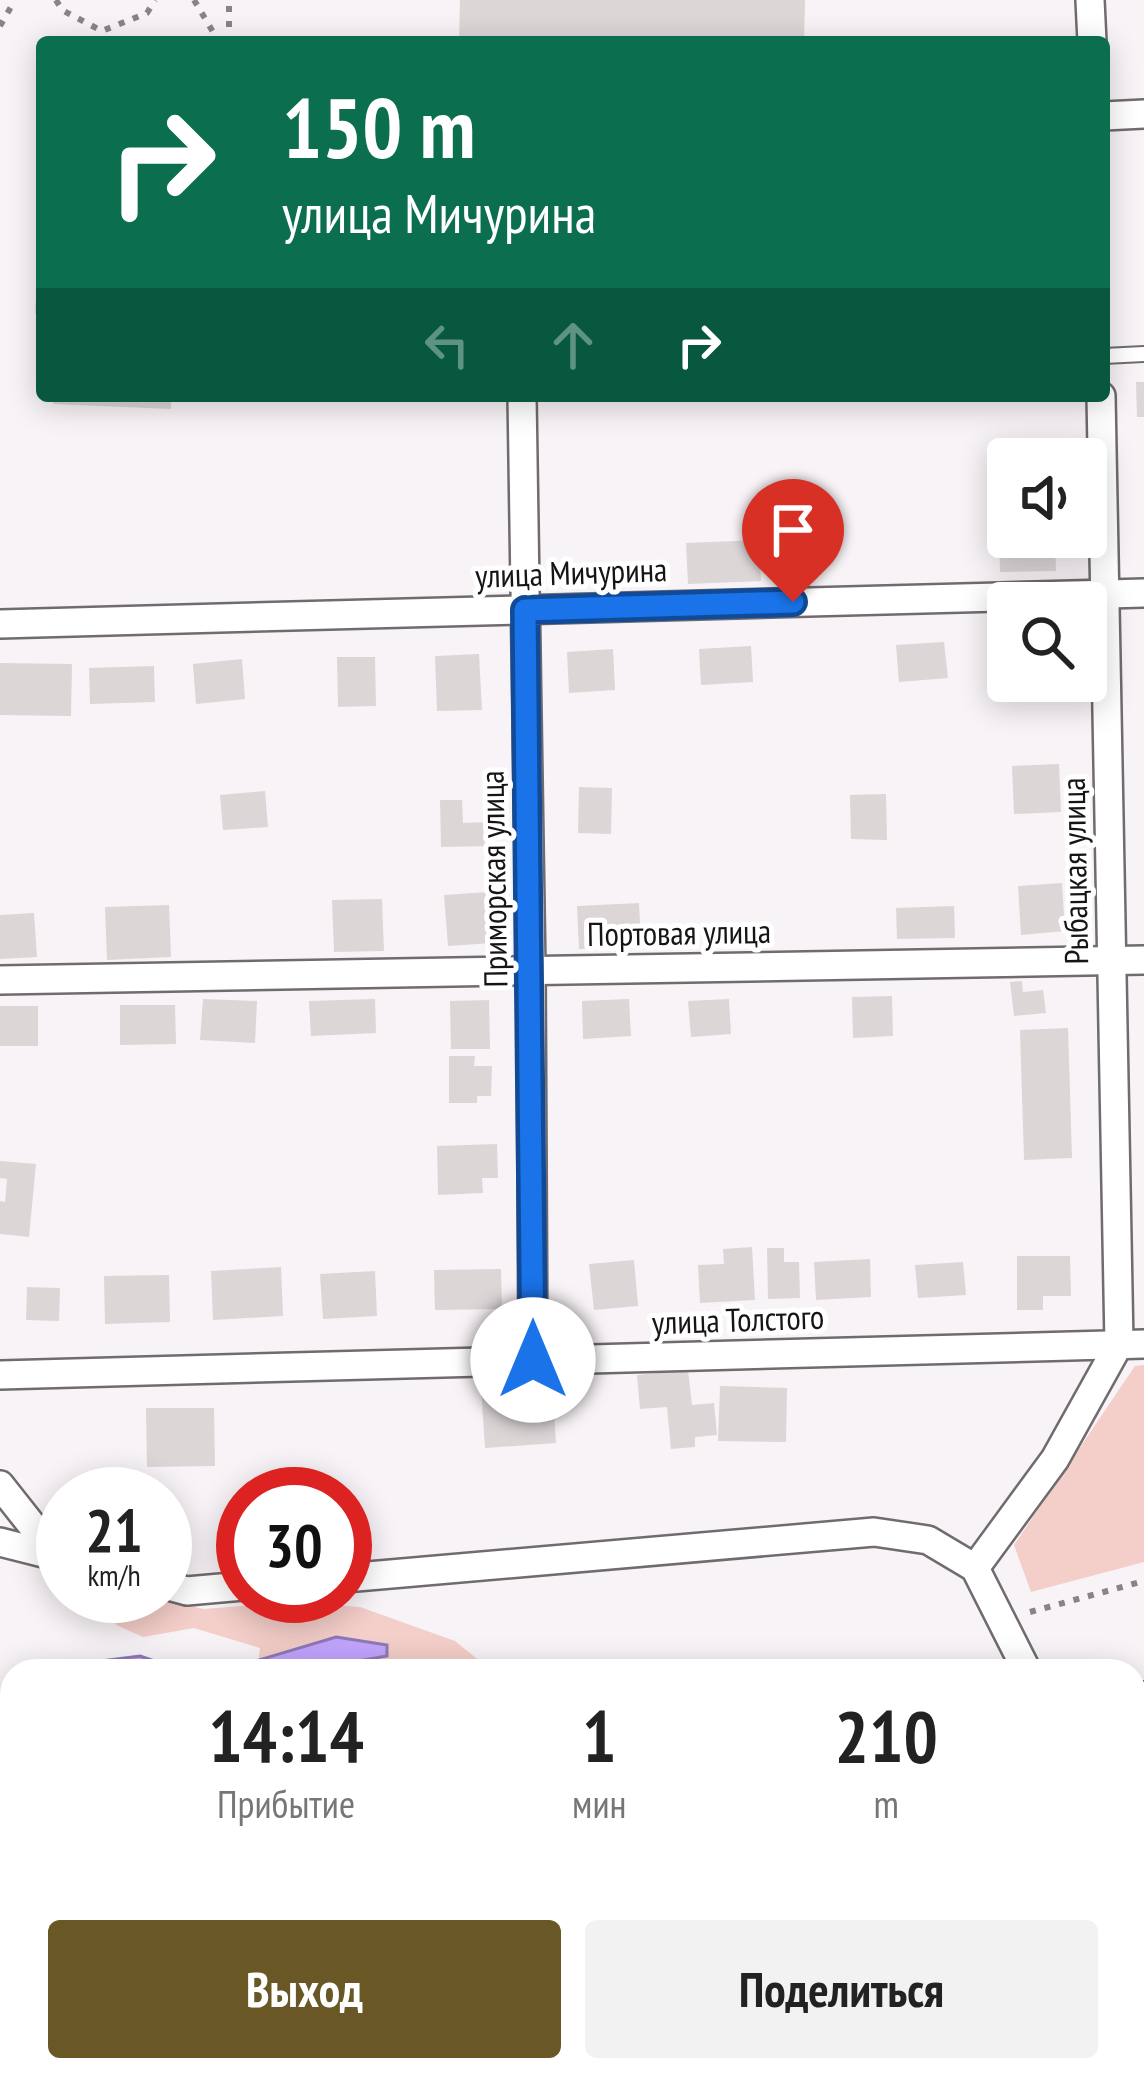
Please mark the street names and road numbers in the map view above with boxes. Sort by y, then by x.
street label: улица Мичурина [474,547,668,597]
street label: Приморская улица [470,770,516,988]
street label: Рыбацкая улица [1051,777,1097,965]
street label: Портовая улица [587,909,771,955]
street label: улица Толстого [651,1295,825,1343]

